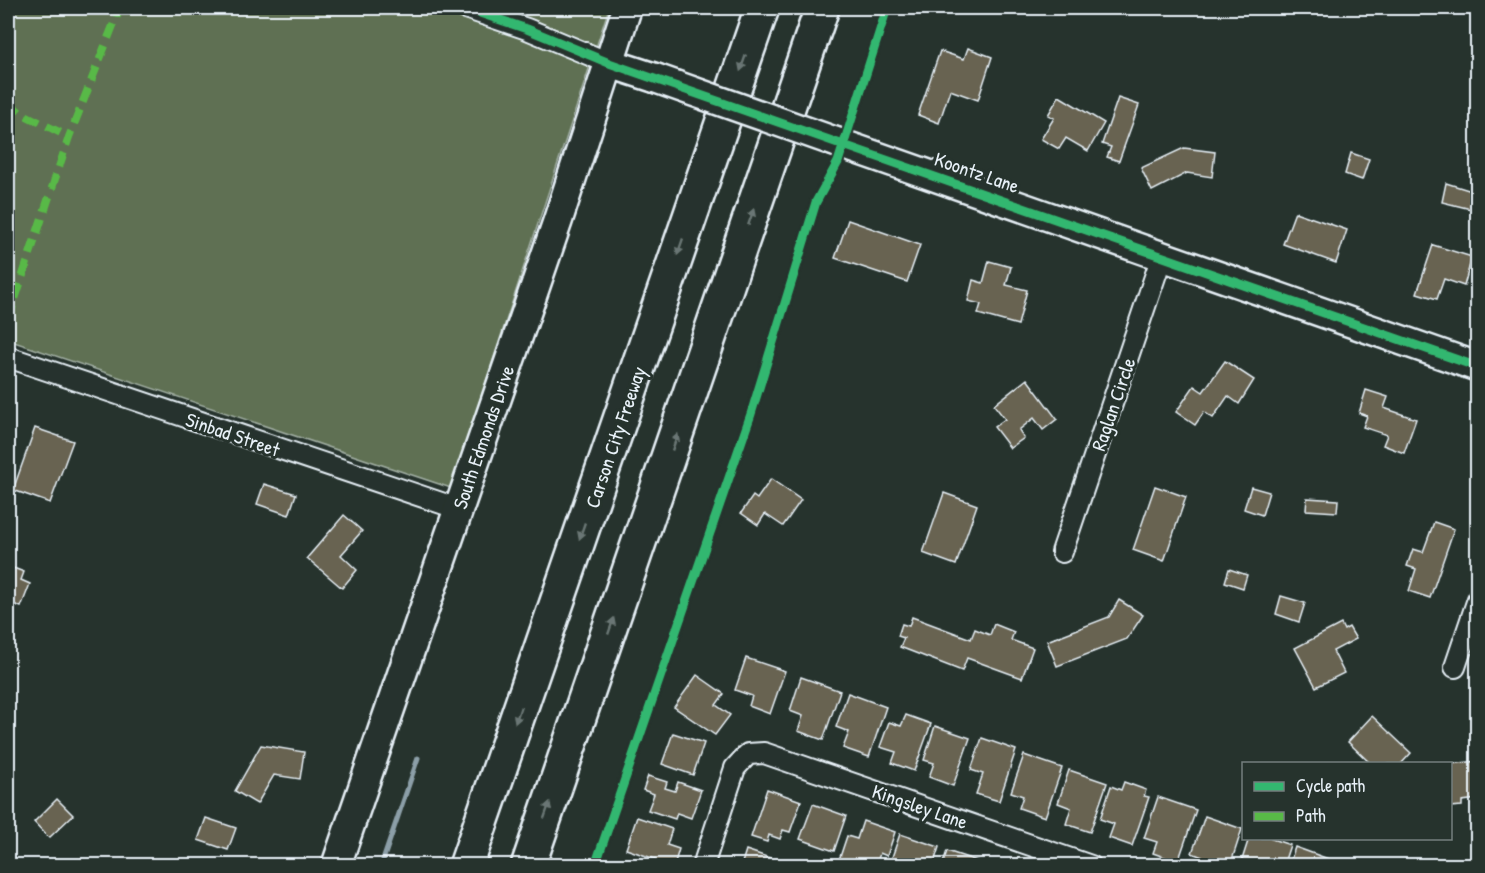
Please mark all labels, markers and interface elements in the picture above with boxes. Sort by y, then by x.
one-way arrow [738,54,747,72]
street label: Koontz Lane [931,145,1023,199]
one-way arrow [747,208,757,226]
one-way arrow [674,238,684,256]
street label: Raglan Circle [1084,354,1142,454]
street label: South Edmonds Drive [446,362,520,512]
street label: Carson City Freeway [578,363,652,511]
street label: Sinbad Street [182,405,285,463]
one-way arrow [670,433,680,451]
one-way arrow [577,522,587,540]
one-way arrow [607,617,617,635]
one-way arrow [513,706,523,724]
legend [1242,762,1452,840]
text: Cycle path [1296,773,1366,798]
street label: Kingsley Lane [869,777,971,835]
one-way arrow [543,801,553,819]
text: Path [1296,803,1326,828]

